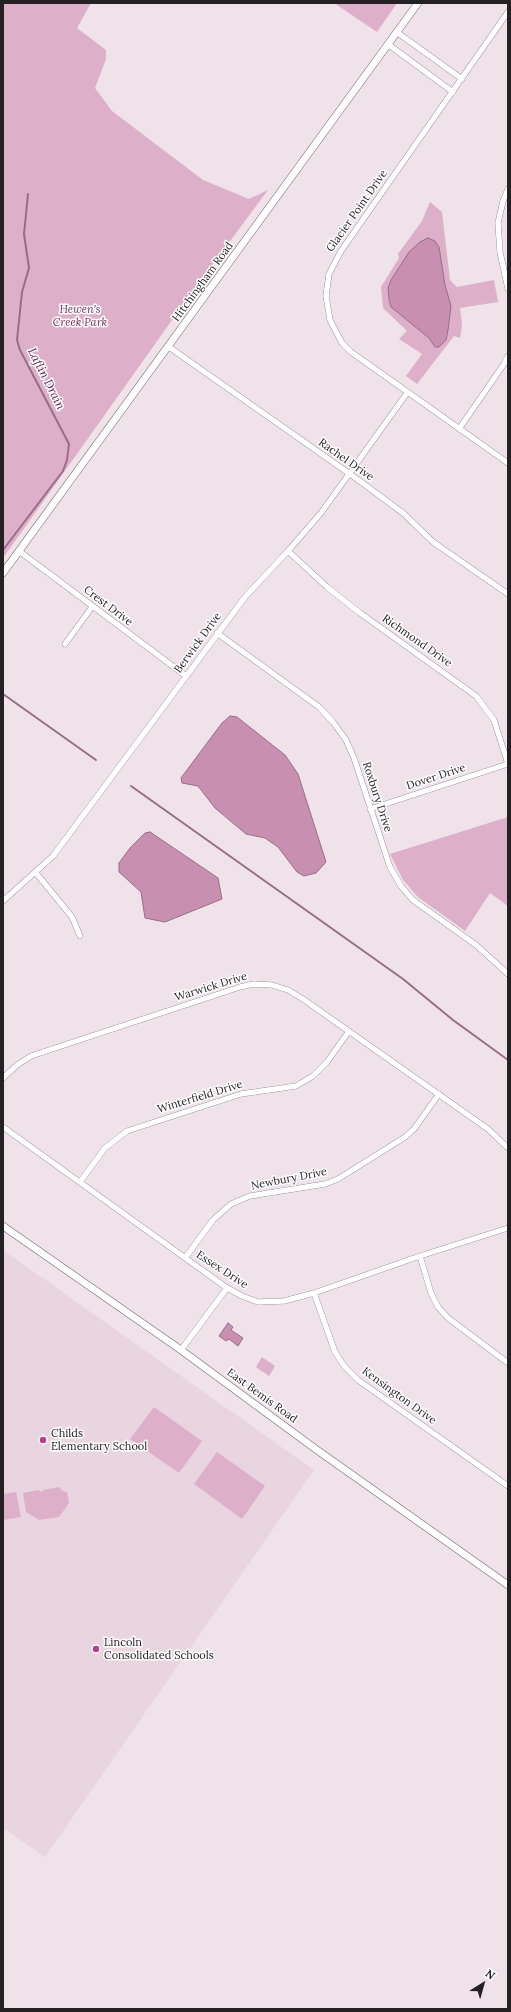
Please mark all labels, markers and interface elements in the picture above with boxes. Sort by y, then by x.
street label: Glacier Point Drive [324,168,390,254]
street label: Hitchingham Road [170,240,236,324]
park label: Hewen's Creek Park [53,303,107,329]
water label: Laflin Drain [24,346,68,412]
street label: Rachel Drive [316,436,376,484]
street label: Crest Drive [81,583,135,629]
street label: Berwick Drive [172,610,224,676]
street label: Richmond Drive [379,612,455,670]
street label: Roxbury Drive [359,760,395,834]
street label: Dover Drive [405,761,467,793]
street label: Warwick Drive [173,970,249,1004]
street label: Winterfield Drive [156,1078,244,1116]
street label: Newbury Drive [250,1165,328,1193]
street label: Essex Drive [194,1248,250,1292]
street label: Kensington Drive [359,1365,439,1427]
street label: East Bemis Road [224,1366,300,1426]
place label: Childs Elementary School [51,1427,147,1453]
marker: Childs Elementary School [38,1435,48,1445]
place label: Lincoln Consolidated Schools [104,1636,214,1662]
marker: Lincoln Consolidated Schools [91,1644,101,1654]
north arrow [463,1964,503,2004]
text: N [483,1966,498,1983]

